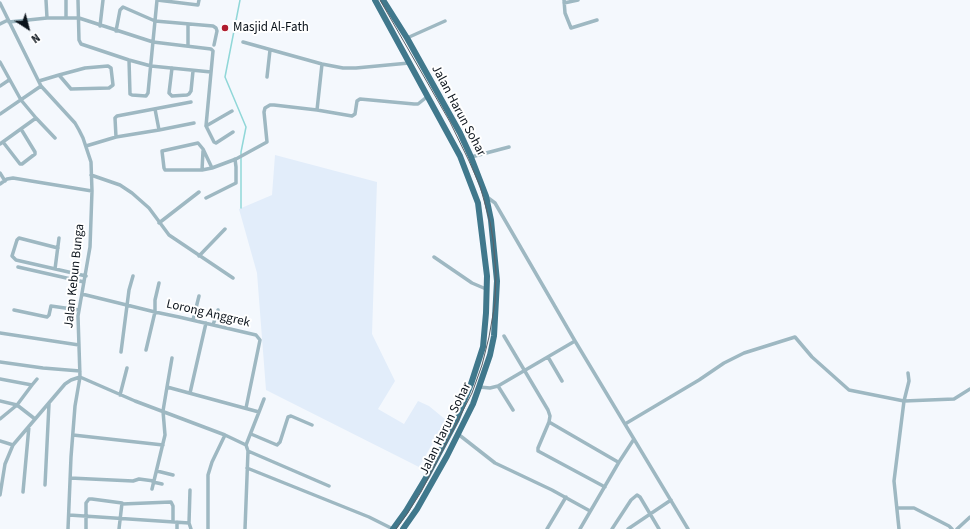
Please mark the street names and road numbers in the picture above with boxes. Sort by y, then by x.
street label: Jalan Harun Sohar [427,63,489,159]
street label: Jalan Kebun Bunga [62,223,88,329]
street label: Lorong Anggrek [165,297,251,331]
street label: Jalan Harun Sohar [417,380,475,478]

